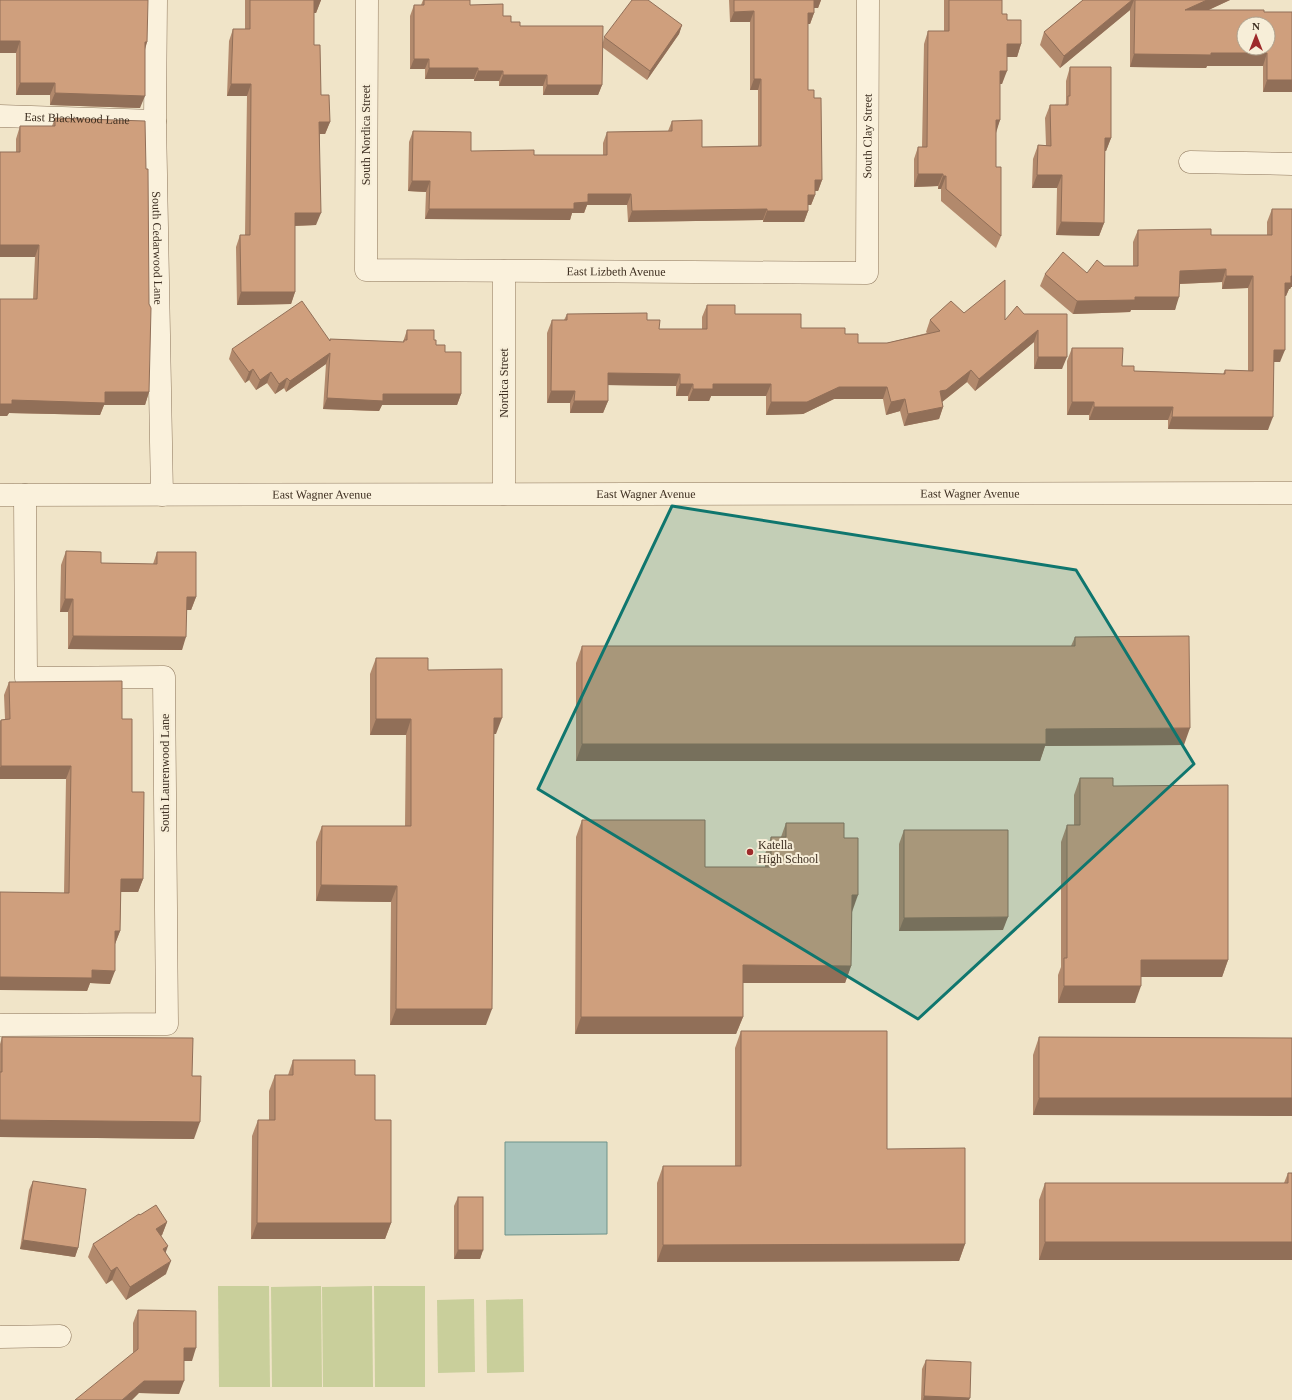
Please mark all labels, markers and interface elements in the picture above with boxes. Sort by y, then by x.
north arrow [1236,16,1276,56]
text: N [1252,20,1260,32]
street label: South Nordica Street [359,84,373,185]
street label: South Clay Street [860,93,875,178]
street label: East Blackwood Lane [24,110,130,127]
street label: South Cedarwood Lane [149,191,165,305]
street label: East Lizbeth Avenue [566,264,666,279]
street label: Nordica Street [497,348,511,418]
street label: East Wagner Avenue [920,486,1020,501]
street label: East Wagner Avenue [272,487,372,502]
street label: East Wagner Avenue [596,487,696,501]
street label: South Laurenwood Lane [158,714,172,832]
place label: Katella High School [758,838,819,866]
marker: Katella High School [745,847,755,857]

